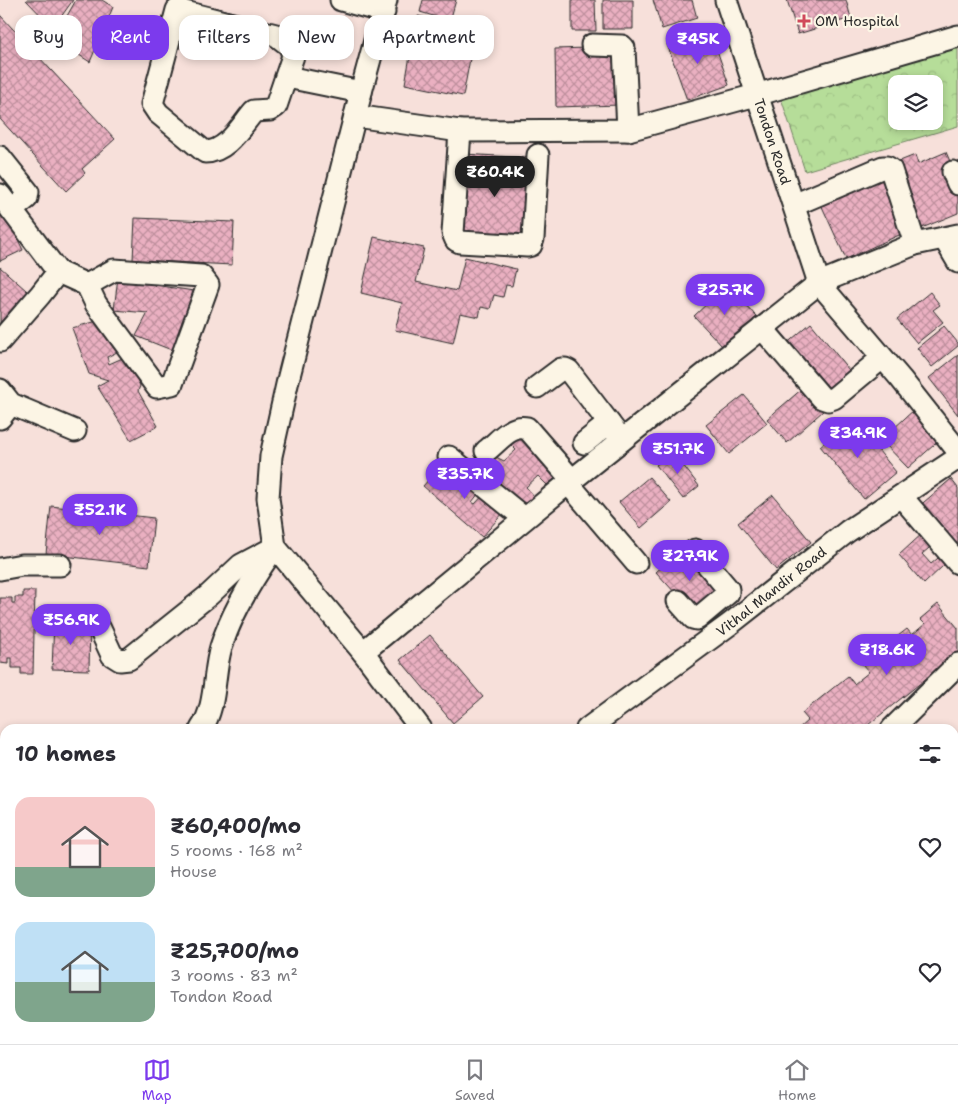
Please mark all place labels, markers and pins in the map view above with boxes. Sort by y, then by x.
place label: OM Hospital [815,12,899,30]
marker: OM Hospital [797,14,811,28]
pin: ₹45K [668,22,728,65]
pin: ₹60.4K [454,156,536,198]
pin: ₹25.7K [684,274,766,316]
pin: ₹34.9K [817,416,899,459]
pin: ₹51.7K [637,432,719,475]
pin: ₹35.7K [424,458,506,500]
pin: ₹52.1K [59,494,141,536]
pin: ₹27.9K [649,540,731,582]
pin: ₹56.9K [30,604,112,646]
pin: ₹18.6K [846,634,928,676]

